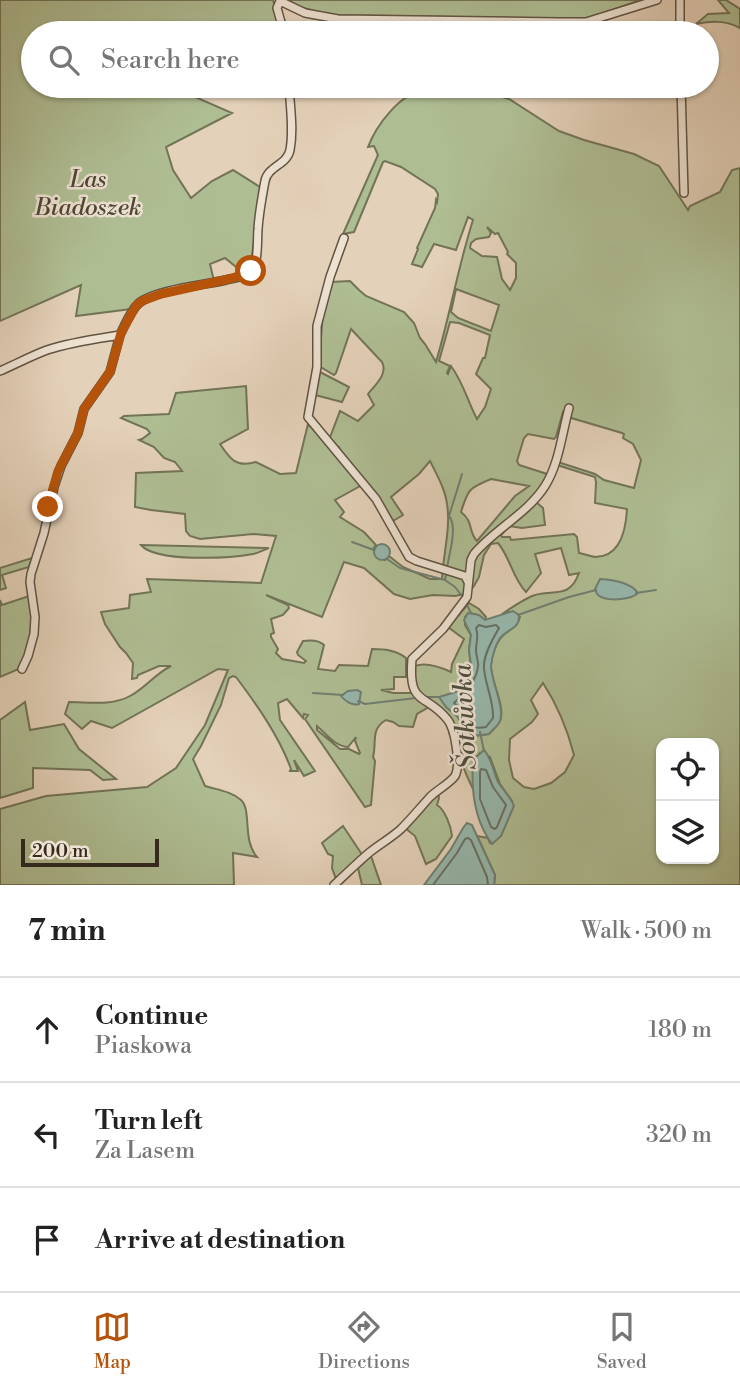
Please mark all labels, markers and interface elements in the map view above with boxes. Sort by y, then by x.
search box [21,21,719,98]
icon: search [45,41,83,79]
text: Search here [101,44,240,76]
park label: Las Biadoszek [34,165,141,223]
route start [235,255,266,286]
route end [32,491,63,522]
water label: Šotkůvka [444,663,484,771]
map controls [656,738,719,864]
button: locate [656,738,719,801]
button: layers [656,801,719,864]
scale bar [21,836,159,868]
text: 200 m [32,839,89,863]
text: 7 min [28,912,106,950]
text: Walk · 500 m [581,917,712,945]
text: Continue [95,1000,208,1032]
icon: ahead [28,1011,66,1049]
text: 180 m [648,1016,712,1044]
text: Piaskowa [95,1032,192,1060]
text: Turn left [95,1105,203,1137]
icon: left [28,1116,66,1154]
text: 320 m [646,1121,712,1149]
text: Za Lasem [95,1137,195,1165]
icon: arrive [28,1221,66,1259]
text: Arrive at destination [95,1224,345,1256]
tab: Map [93,1308,131,1374]
tab: Directions [318,1308,410,1374]
tab: Saved [597,1308,647,1374]

